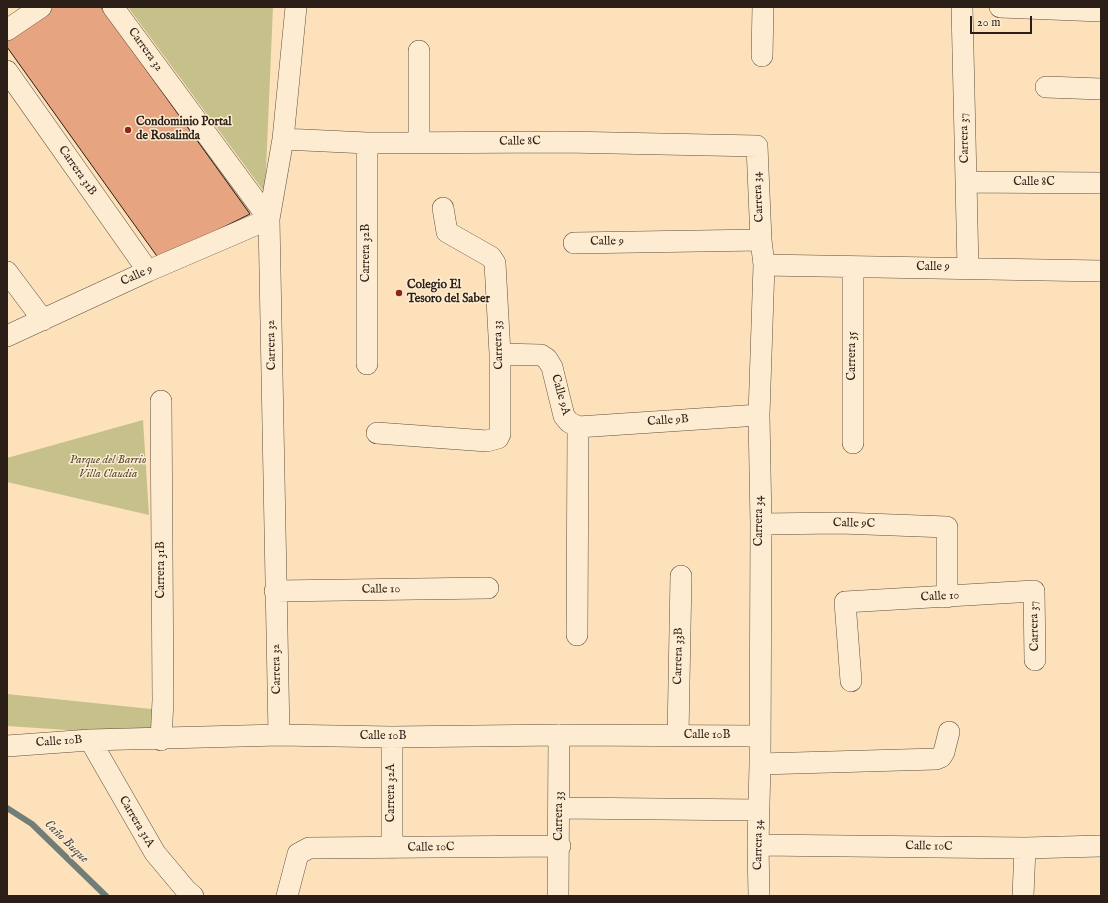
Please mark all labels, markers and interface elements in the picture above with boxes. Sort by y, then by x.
scale bar [972,8,1034,34]
text: 20 m [977,15,1000,30]
street label: Carrera 32 [124,25,166,75]
street label: Carrera 37 [957,113,973,163]
place label: Condominio Portal de Rosalinda [136,116,232,144]
marker: Condominio Portal de Rosalinda [123,125,133,135]
street label: Calle 8C [499,134,541,150]
street label: Carrera 31B [55,143,99,199]
street label: Carrera 34 [750,171,768,223]
street label: Calle 8C [1013,176,1055,190]
street label: Carrera 32B [360,224,374,282]
street label: Calle 9 [590,235,624,249]
street label: Calle 9 [916,261,950,275]
street label: Calle 9 [119,262,155,290]
place label: Colegio El Tesoro del Saber [407,279,490,307]
marker: Colegio El Tesoro del Saber [394,288,404,298]
street label: Carrera 32 [264,320,280,370]
street label: Carrera 33 [491,320,507,370]
street label: Carrera 35 [846,331,860,381]
street label: Calle 9A [547,373,573,417]
street label: Calle 9B [647,412,689,430]
park label: Parque del Barrio Villa Claudia [70,454,146,482]
street label: Carrera 34 [753,496,767,546]
street label: Calle 9C [833,516,875,532]
street label: Carrera 31B [155,541,169,599]
street label: Calle 10 [362,582,400,598]
street label: Calle 10 [920,589,960,605]
street label: Carrera 37 [1027,601,1043,651]
street label: Carrera 33B [671,627,687,685]
street label: Carrera 32 [269,644,285,694]
street label: Calle 10B [684,729,730,743]
street label: Calle 10B [360,730,406,744]
street label: Calle 10B [35,733,83,751]
street label: Carrera 32A [385,764,399,822]
street label: Carrera 33 [553,791,567,841]
street label: Carrera 31A [115,794,157,850]
water label: Caño Buque [41,817,91,867]
street label: Carrera 34 [751,820,767,870]
street label: Calle 10C [905,839,953,855]
street label: Calle 10C [407,840,455,856]

